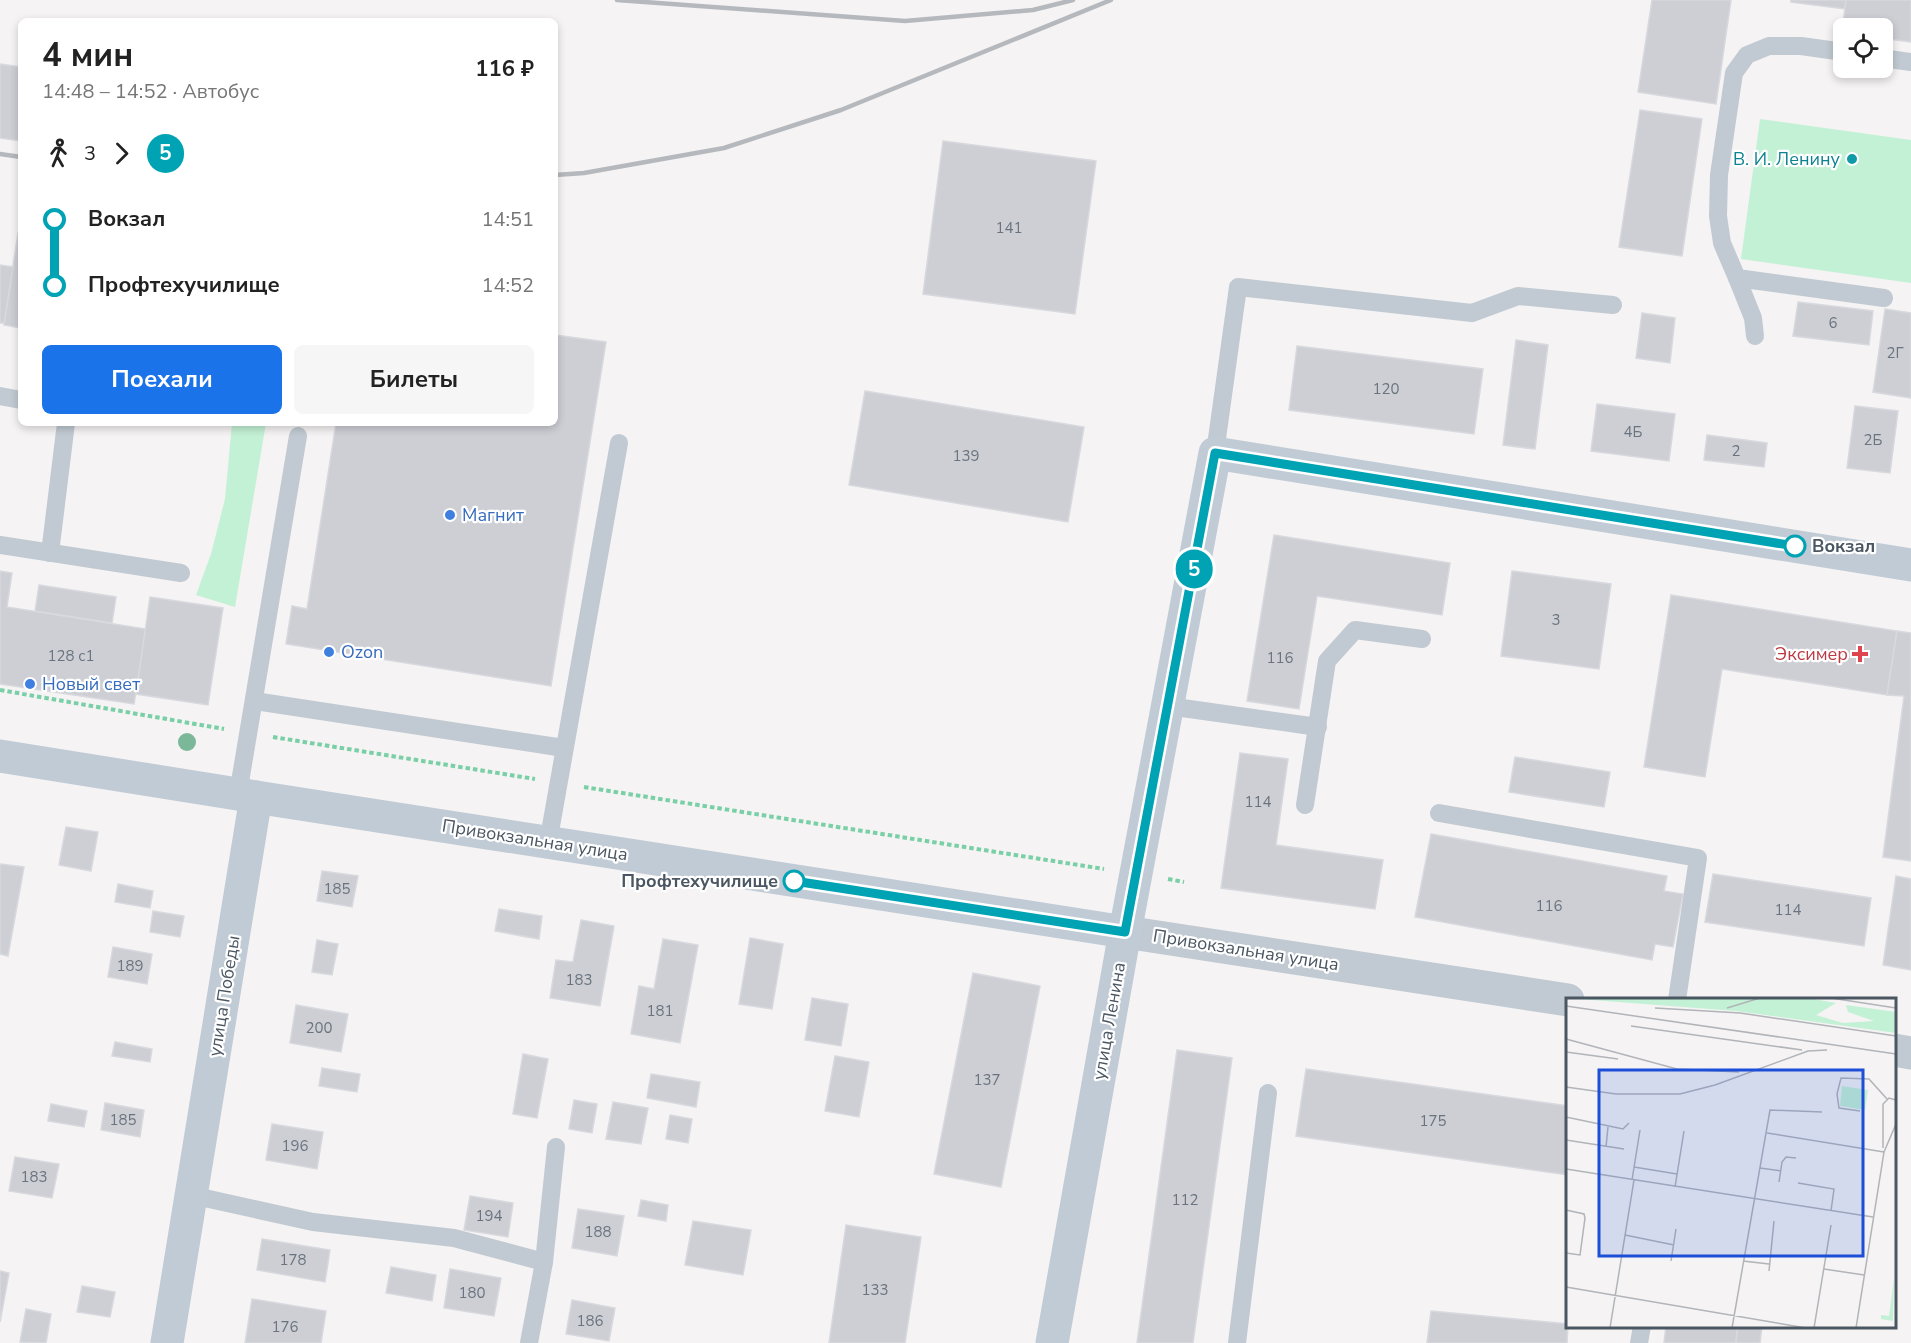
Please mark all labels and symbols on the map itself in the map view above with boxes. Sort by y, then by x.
place label: В. И. Ленину [1733,147,1841,171]
marker: В. И. Ленину [1845,152,1859,166]
house number: 141 [995,218,1023,238]
house number: 6 [1828,313,1838,333]
house number: 2Г [1886,343,1904,363]
house number: 120 [1372,379,1400,399]
house number: 4Б [1624,422,1643,442]
house number: 2Б [1864,430,1883,450]
house number: 2 [1731,441,1741,461]
house number: 139 [952,446,980,466]
place label: Магнит [462,503,524,527]
marker: Магнит [443,508,457,522]
place label: Вокзал [1812,534,1875,558]
marker: Вокзал [1784,535,1806,557]
line badge: 5 [1174,550,1214,588]
house number: 3 [1551,610,1561,630]
place label: Ozon [341,640,383,664]
place label: Эксимер [1775,642,1848,666]
marker: Ozon [322,645,336,659]
house number: 128 с1 [48,646,94,666]
marker: Эксимер [1853,647,1867,661]
house number: 116 [1266,648,1294,668]
place label: Новый свет [42,672,140,696]
marker: Новый свет [23,677,37,691]
house number: 114 [1244,792,1272,812]
street label: Привокзальная улица [440,813,630,867]
place label: Профтехучилище [621,869,778,893]
marker: Профтехучилище [783,870,805,892]
house number: 185 [323,879,351,899]
house number: 116 [1535,896,1563,916]
house number: 114 [1774,900,1802,920]
street label: Привокзальная улица [1151,923,1341,977]
street label: улица Победы [203,934,245,1058]
house number: 189 [116,956,144,976]
street label: улица Ленина [1087,960,1131,1082]
house number: 183 [565,970,593,990]
inset map [1566,998,1896,1328]
house number: 181 [646,1001,674,1021]
house number: 200 [305,1018,333,1038]
house number: 137 [973,1070,1001,1090]
house number: 185 [109,1110,137,1130]
house number: 175 [1419,1111,1447,1131]
house number: 196 [281,1136,309,1156]
house number: 183 [20,1167,48,1187]
house number: 112 [1171,1190,1199,1210]
house number: 194 [475,1206,503,1226]
house number: 188 [584,1222,612,1242]
house number: 178 [279,1250,307,1270]
house number: 133 [861,1280,889,1300]
house number: 180 [458,1283,486,1303]
house number: 186 [576,1311,604,1331]
house number: 176 [271,1317,299,1337]

